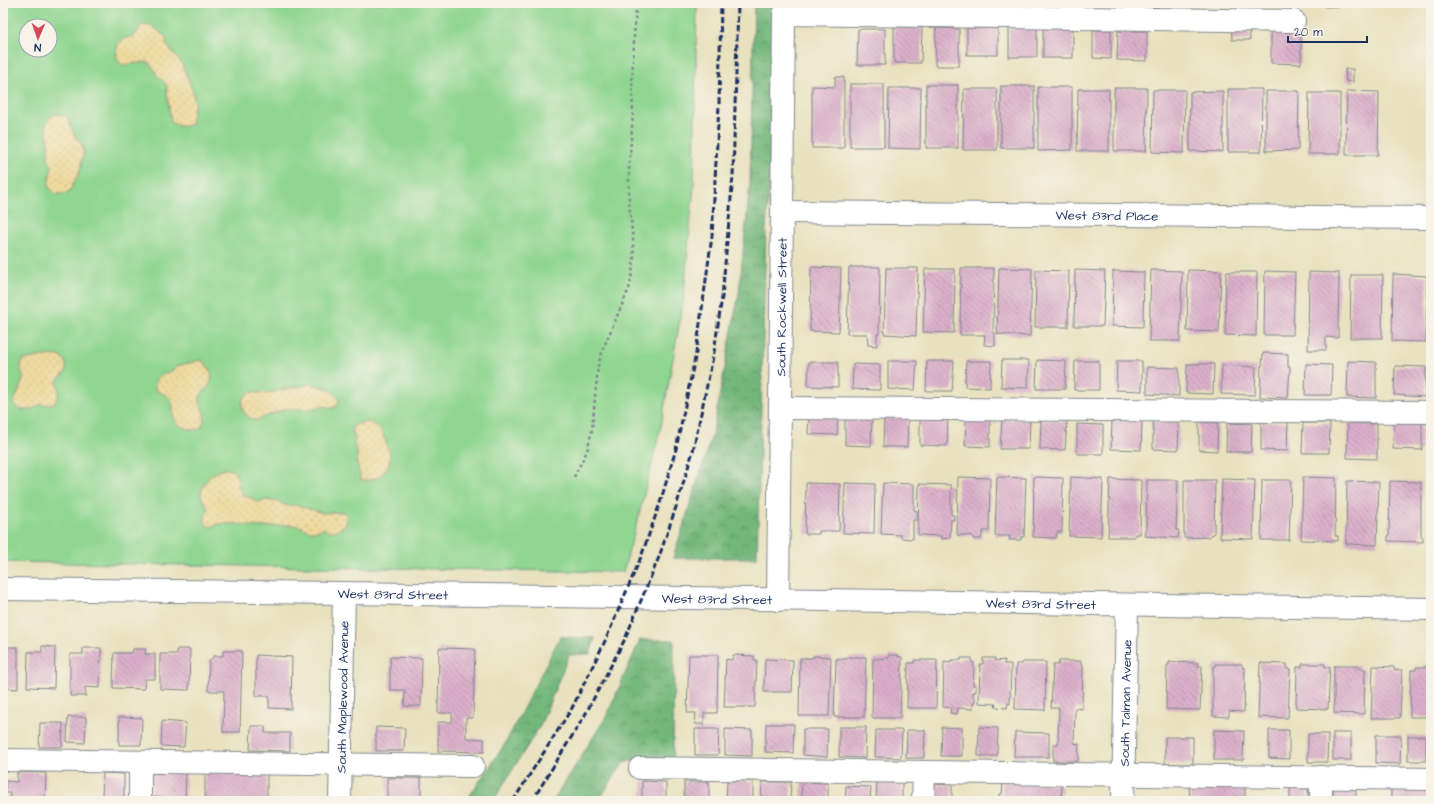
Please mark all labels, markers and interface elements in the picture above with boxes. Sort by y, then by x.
north arrow [18,18,58,58]
scale bar [1288,18,1367,44]
text: 20 m [1294,24,1323,41]
text: N [34,40,41,55]
street label: West 83rd Place [1056,207,1158,225]
street label: South Rockwell Street [772,237,792,377]
street label: West 83rd Street [338,585,449,605]
street label: West 83rd Street [661,590,773,609]
street label: West 83rd Street [985,594,1097,614]
street label: South Maplewood Avenue [333,621,353,773]
street label: South Talman Avenue [1116,640,1136,767]

